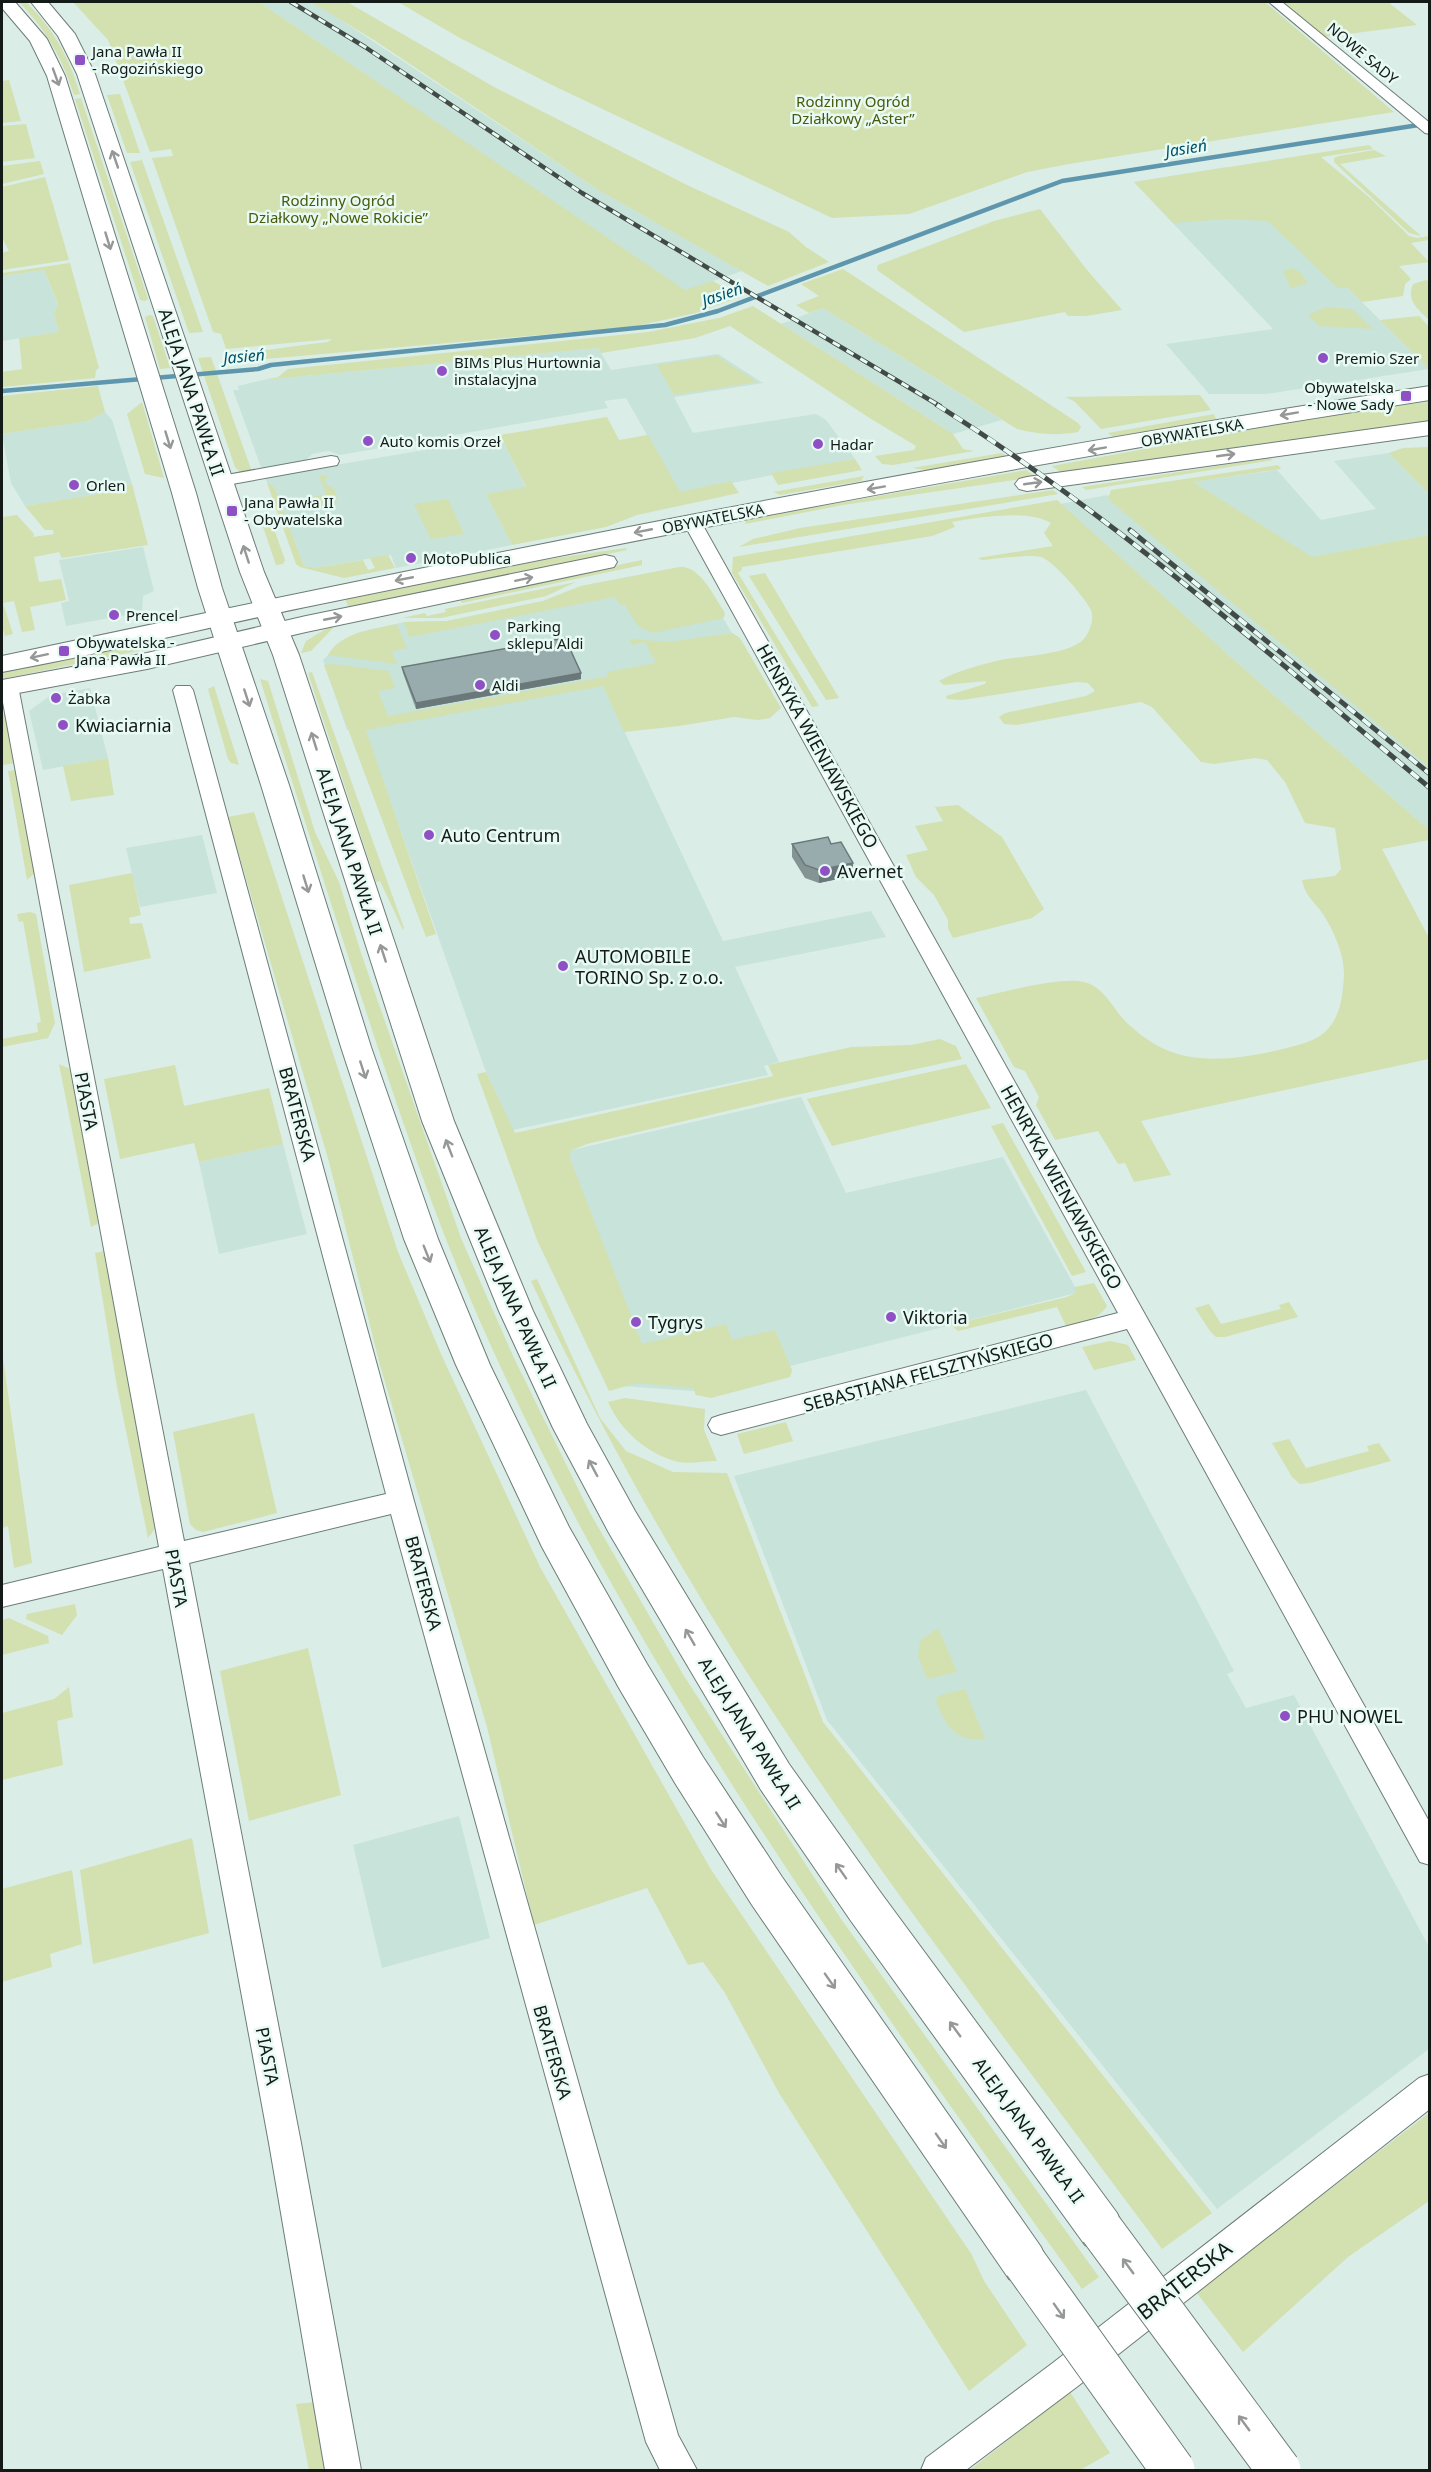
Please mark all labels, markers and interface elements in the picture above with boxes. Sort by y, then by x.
street label: NOWE SADY [1324,18,1403,89]
place label: Jana Pawła II - Rogozińskiego [90,41,203,78]
marker: Jana Pawła II - Rogozińskiego [73,53,87,67]
one-way arrow [52,67,63,86]
park label: Rodzinny Ogród Działkowy „Aster” [791,91,915,128]
water label: Jasień [1161,134,1208,163]
one-way arrow [108,150,119,169]
park label: Rodzinny Ogród Działkowy „Nowe Rokicie” [248,190,429,227]
one-way arrow [103,231,114,250]
water label: Jasień [696,277,745,312]
street label: ALEJA JANA PAWŁA II [154,305,230,479]
water label: Jasień [219,343,266,369]
place label: Premio Szer [1335,348,1419,368]
marker: Premio Szer [1316,351,1330,365]
place label: BIMs Plus Hurtownia instalacyjna [454,352,601,389]
marker: BIMs Plus Hurtownia instalacyjna [435,364,449,378]
place label: Obywatelska - Nowe Sady [1304,377,1394,414]
marker: Obywatelska - Nowe Sady [1399,389,1413,403]
one-way arrow [1279,409,1299,420]
street label: OBYWATELSKA [1139,413,1245,451]
one-way arrow [163,430,174,449]
place label: Auto komis Orzeł [380,431,501,451]
marker: Auto komis Orzeł [361,434,375,448]
place label: Hadar [830,434,873,454]
marker: Hadar [811,437,825,451]
one-way arrow [1087,444,1107,455]
one-way arrow [1216,450,1236,461]
place label: Orlen [86,475,126,495]
one-way arrow [1023,477,1043,488]
marker: Orlen [67,478,81,492]
one-way arrow [867,482,887,493]
place label: Jana Pawła II - Obywatelska [242,492,343,529]
street label: OBYWATELSKA [660,498,766,538]
marker: Jana Pawła II - Obywatelska [225,504,239,518]
one-way arrow [634,526,654,537]
one-way arrow [239,545,250,563]
place label: MotoPublica [423,548,511,568]
marker: MotoPublica [404,551,418,565]
one-way arrow [514,573,534,584]
one-way arrow [395,574,415,585]
place label: Prencel [126,605,178,625]
marker: Prencel [107,608,121,622]
one-way arrow [324,612,343,624]
place label: Parking sklepu Aldi [507,616,583,653]
marker: Parking sklepu Aldi [488,628,502,642]
place label: Obywatelska - Jana Pawła II [74,632,175,669]
street label: HENRYKA WIENIAWSKIEGO [752,640,884,852]
marker: Obywatelska - Jana Pawła II [57,644,71,658]
one-way arrow [29,651,49,662]
place label: Aldi [492,675,519,695]
marker: Aldi [473,678,487,692]
place label: Żabka [68,688,111,708]
one-way arrow [242,688,253,707]
marker: Żabka [49,691,63,705]
place label: Kwiaciarnia [75,713,172,737]
marker: Kwiaciarnia [56,718,70,732]
one-way arrow [307,732,318,751]
street label: ALEJA JANA PAWŁA II [312,764,388,938]
place label: Auto Centrum [441,823,560,847]
marker: Auto Centrum [422,828,436,842]
place label: Avernet [837,859,904,883]
marker: Avernet [818,864,832,878]
one-way arrow [301,874,312,893]
one-way arrow [377,944,388,963]
place label: AUTOMOBILE TORINO Sp. z o.o. [575,944,723,989]
marker: AUTOMOBILE TORINO Sp. z o.o. [556,959,570,973]
one-way arrow [359,1060,370,1079]
street label: BRATERSKA [274,1064,322,1164]
street label: PIASTA [70,1070,104,1133]
street label: HENRYKA WIENIAWSKIEGO [996,1081,1128,1293]
one-way arrow [443,1140,454,1158]
street label: ALEJA JANA PAWŁA II [470,1222,562,1392]
one-way arrow [422,1245,433,1263]
place label: Viktoria [903,1305,968,1329]
place label: Tygrys [648,1310,703,1334]
marker: Viktoria [884,1310,898,1324]
marker: Tygrys [629,1315,643,1329]
street label: SEBASTIANA FELSZTYŃSKIEGO [800,1327,1056,1417]
one-way arrow [587,1460,599,1477]
street label: BRATERSKA [400,1533,448,1633]
street label: PIASTA [160,1547,194,1609]
one-way arrow [683,1629,695,1646]
street label: ALEJA JANA PAWŁA II [694,1653,806,1813]
place label: PHU NOWEL [1297,1704,1403,1728]
marker: PHU NOWEL [1278,1709,1292,1723]
one-way arrow [715,1811,727,1827]
one-way arrow [835,1863,847,1880]
one-way arrow [824,1973,836,1989]
street label: BRATERSKA [528,2002,578,2102]
one-way arrow [949,2022,961,2038]
street label: PIASTA [251,2025,285,2088]
street label: ALEJA JANA PAWŁA II [968,2052,1090,2208]
one-way arrow [935,2133,947,2149]
street label: BRATERSKA [1131,2234,1238,2326]
one-way arrow [1122,2259,1135,2275]
one-way arrow [1053,2302,1065,2318]
one-way arrow [1238,2416,1250,2432]

